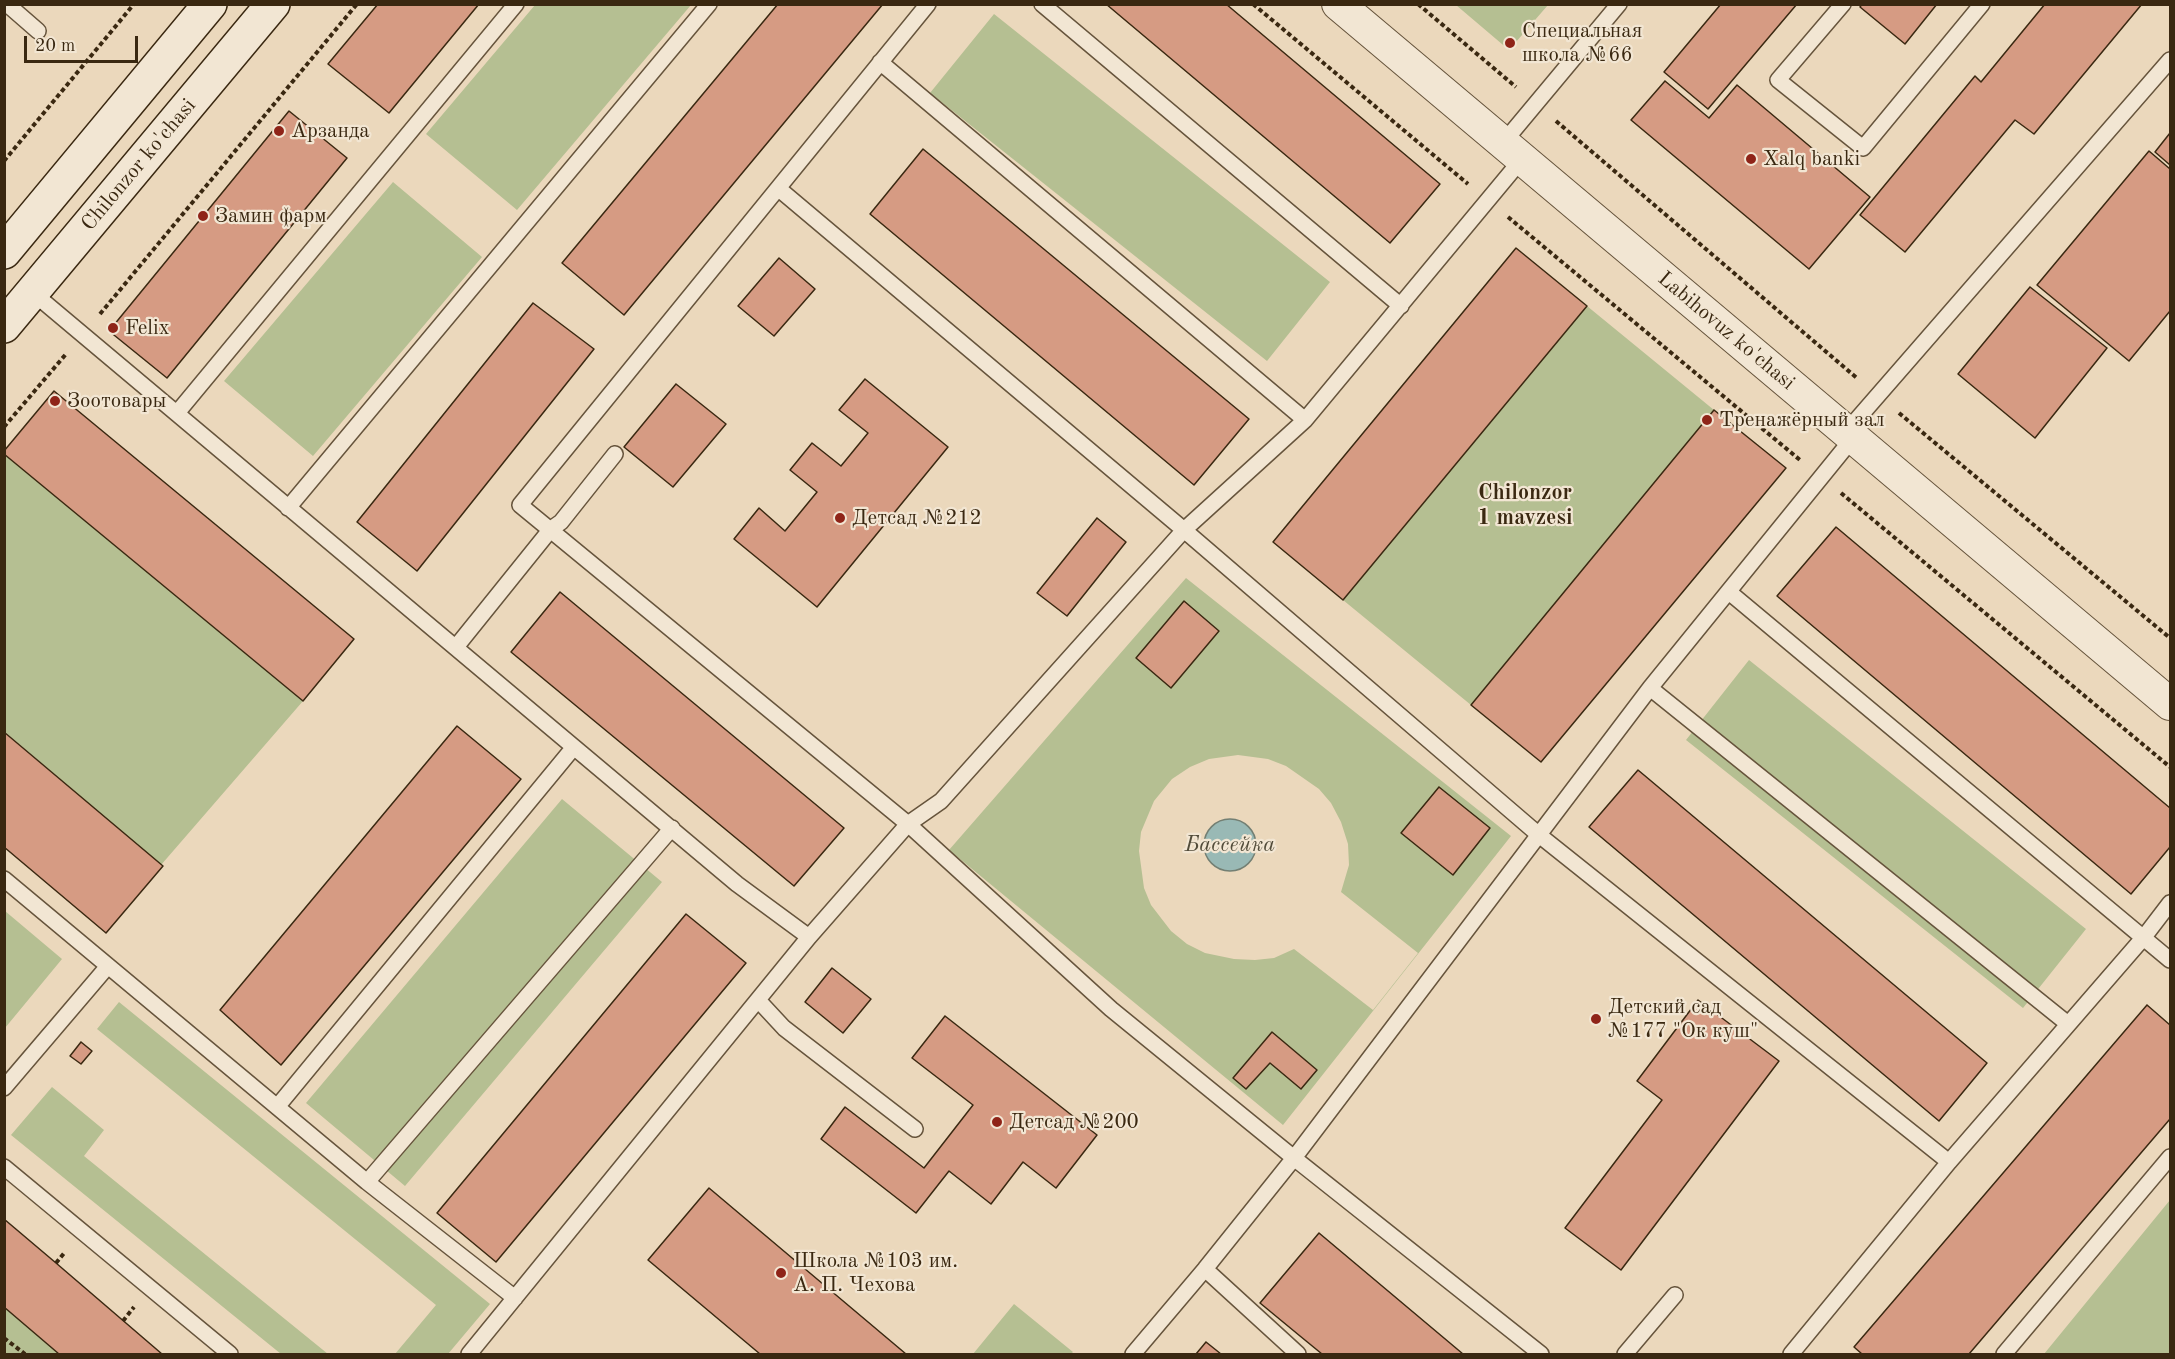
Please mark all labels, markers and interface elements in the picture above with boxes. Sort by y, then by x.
place label: Специальная школа №66 [1522,18,1642,68]
scale bar [27,24,141,62]
marker: Специальная школа №66 [1503,36,1517,50]
text: 20 m [35,37,75,55]
street label: Chilonzor ko'chasi [76,94,202,236]
place label: Арзанда [291,118,370,144]
marker: Арзанда [272,124,286,138]
place label: Xalq banki [1763,146,1860,172]
marker: Xalq banki [1744,152,1758,166]
place label: Замин фарм [215,203,327,229]
marker: Замин фарм [196,209,210,223]
street label: Labihovuz ko'chasi [1652,266,1800,396]
place label: Felix [125,315,170,341]
marker: Felix [106,321,120,335]
place label: Зоотовары [67,388,166,414]
marker: Зоотовары [48,394,62,408]
place label: Тренажёрный зал [1719,407,1885,433]
marker: Тренажёрный зал [1700,413,1714,427]
district label: Chilonzor 1 mavzesi [1478,480,1572,532]
place label: Детсад №212 [852,505,982,531]
marker: Детсад №212 [833,511,847,525]
water label: Бассейка [1185,832,1275,858]
place label: Детский сад №177 "Ок куш" [1608,994,1758,1044]
marker: Детский сад №177 "Ок куш" [1589,1012,1603,1026]
place label: Детсад №200 [1009,1109,1139,1135]
marker: Детсад №200 [990,1115,1004,1129]
place label: Школа №103 им. А. П. Чехова [793,1248,958,1298]
marker: Школа №103 им. А. П. Чехова [774,1266,788,1280]

